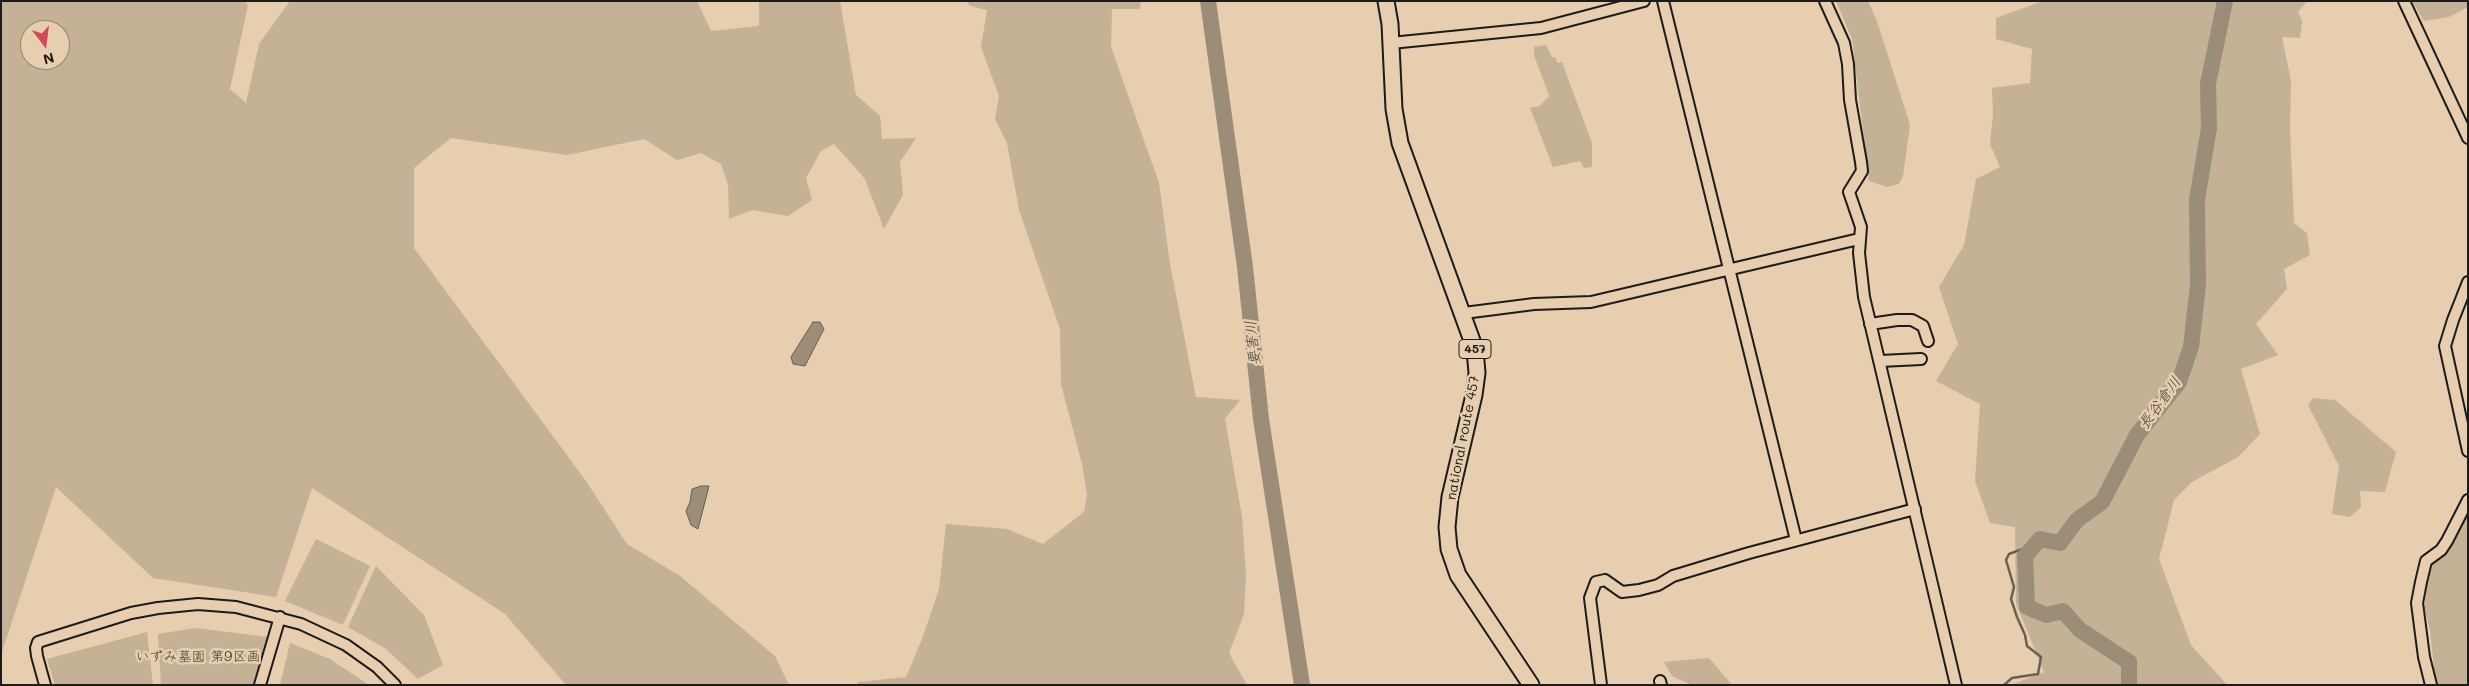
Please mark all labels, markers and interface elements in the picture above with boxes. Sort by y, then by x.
north arrow [20,20,70,70]
text: N [41,48,56,70]
water label: 要害川 [1242,320,1264,366]
road number: 457 [1459,339,1491,358]
water label: 長谷倉川 [2135,373,2185,433]
street label: national route 457 [1443,374,1483,502]
park label: いずみ墓園 第9区画 [136,649,260,665]

